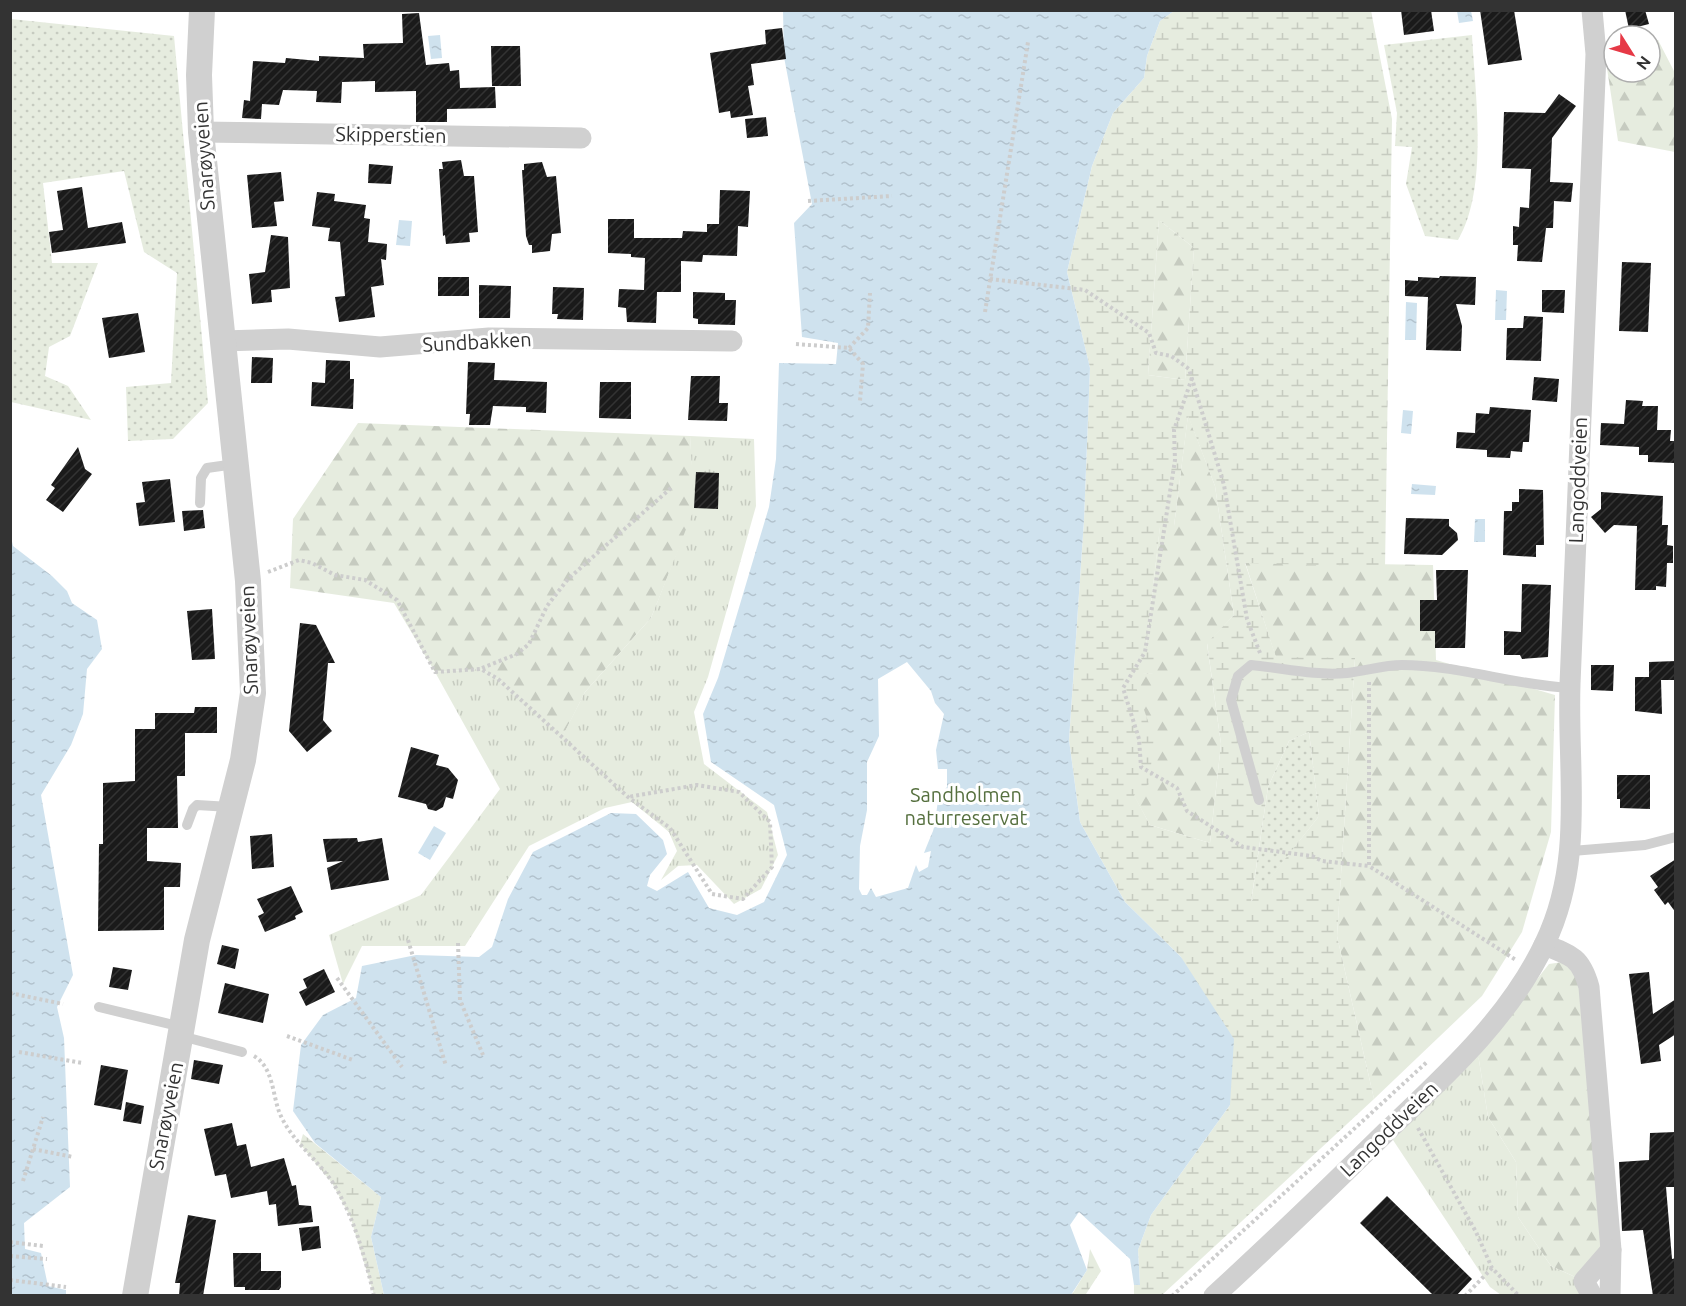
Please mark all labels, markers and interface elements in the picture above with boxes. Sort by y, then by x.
north arrow [1602,24,1662,84]
text: N [1633,53,1655,73]
street label: Snarøyveien [188,101,219,211]
street label: Skipperstien [335,122,447,147]
street label: Sundbakken [422,327,532,356]
street label: Langoddveien [1564,416,1591,544]
street label: Snarøyveien [235,585,262,695]
park label: Sandholmen naturreservat [905,783,1028,829]
street label: Snarøyveien [144,1060,187,1172]
street label: Langoddveien [1335,1076,1442,1181]

